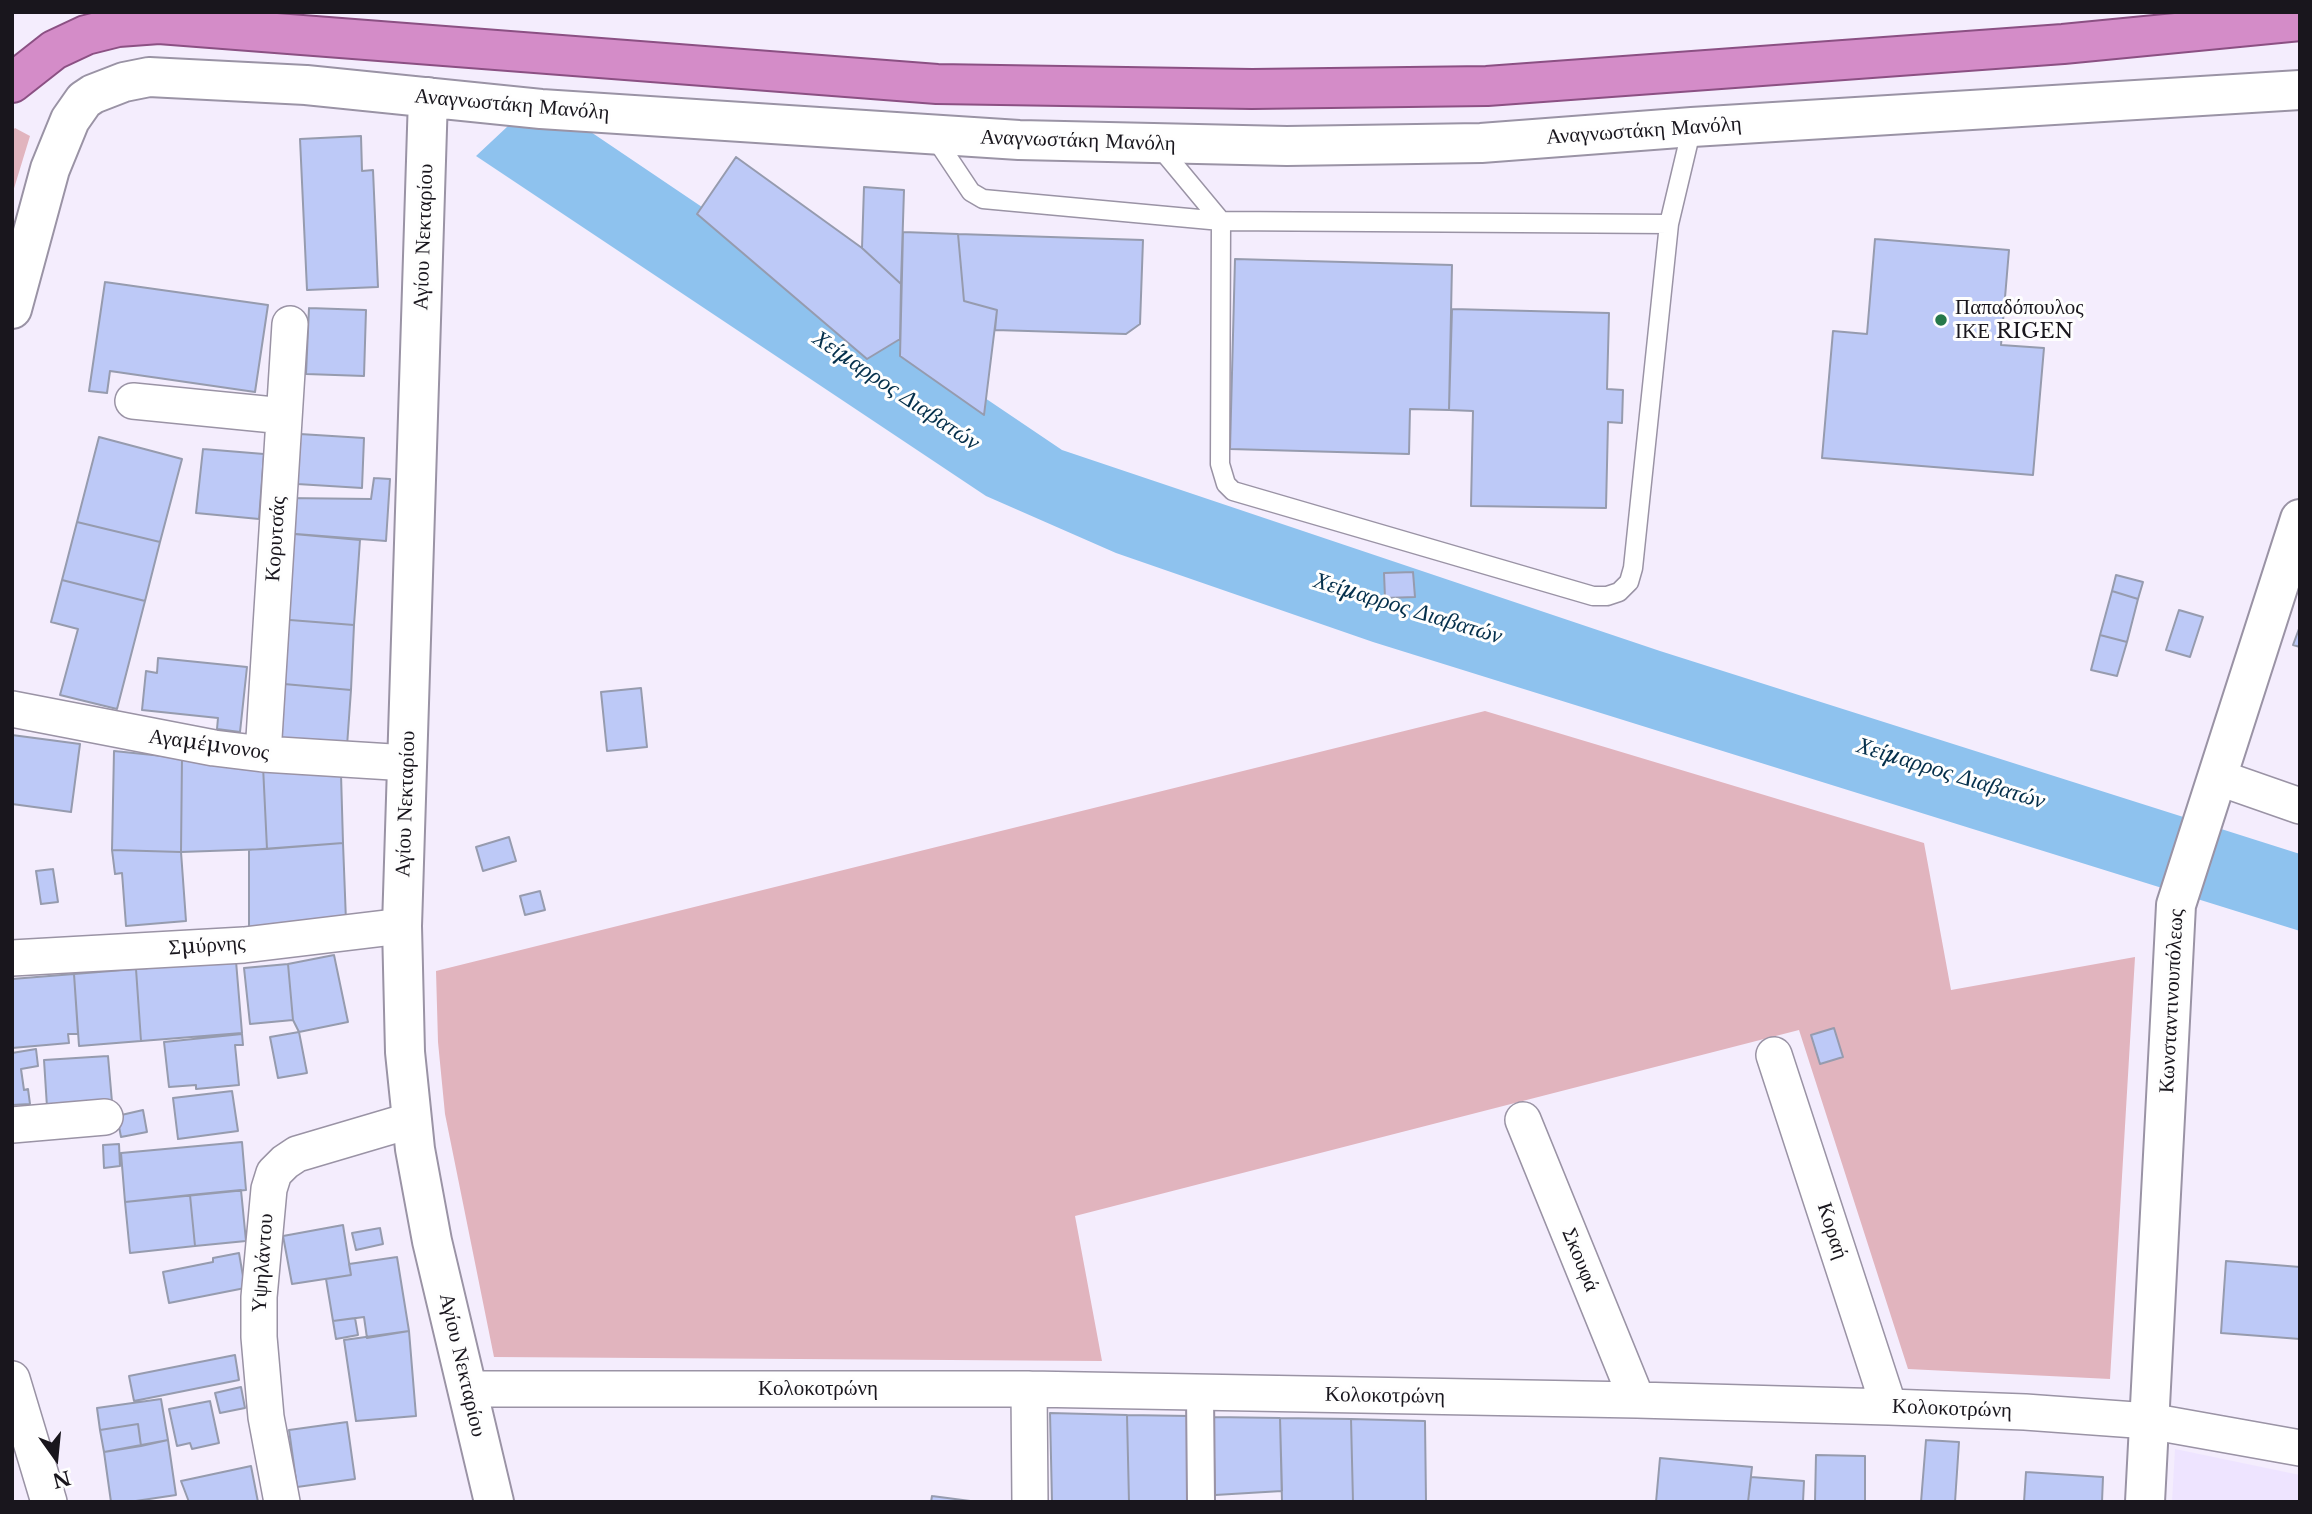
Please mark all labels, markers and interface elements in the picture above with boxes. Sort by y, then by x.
street label: Αναγνωστάκη Μανόλη [413,84,611,126]
street label: Αναγνωστάκη Μανόλη [1546,112,1742,150]
street label: Αναγνωστάκη Μανόλη [980,125,1176,157]
street label: Αγίου Νεκταρίου [409,163,439,311]
place label: Παπαδόπουλος ΙΚΕ RIGEN [1955,295,2084,345]
marker: Παπαδόπουλος ΙΚΕ RIGEN [1933,312,1949,328]
water label: Χείμαρρος Διαβατών [807,325,985,457]
street label: Κορυτσάς [260,495,292,583]
water label: Χείμαρρος Διαβατών [1310,567,1506,651]
street label: Αγαμέμνονος [147,724,271,766]
street label: Αγίου Νεκταρίου [391,730,421,878]
water label: Χείμαρρος Διαβατών [1853,732,2049,816]
street label: Κωνσταντινουπόλεως [2155,908,2189,1094]
street label: Σμύρνης [168,931,246,961]
street label: Κοραή [1811,1199,1853,1263]
street label: Υψηλάντου [247,1213,279,1313]
street label: Σκουφά [1556,1225,1604,1295]
street label: Αγίου Νεκταρίου [433,1291,491,1439]
street label: Κολοκοτρώνη [758,1376,878,1402]
street label: Κολοκοτρώνη [1325,1382,1445,1410]
street label: Κολοκοτρώνη [1892,1394,2012,1424]
north arrow [21,1423,91,1493]
text: N [50,1465,73,1492]

